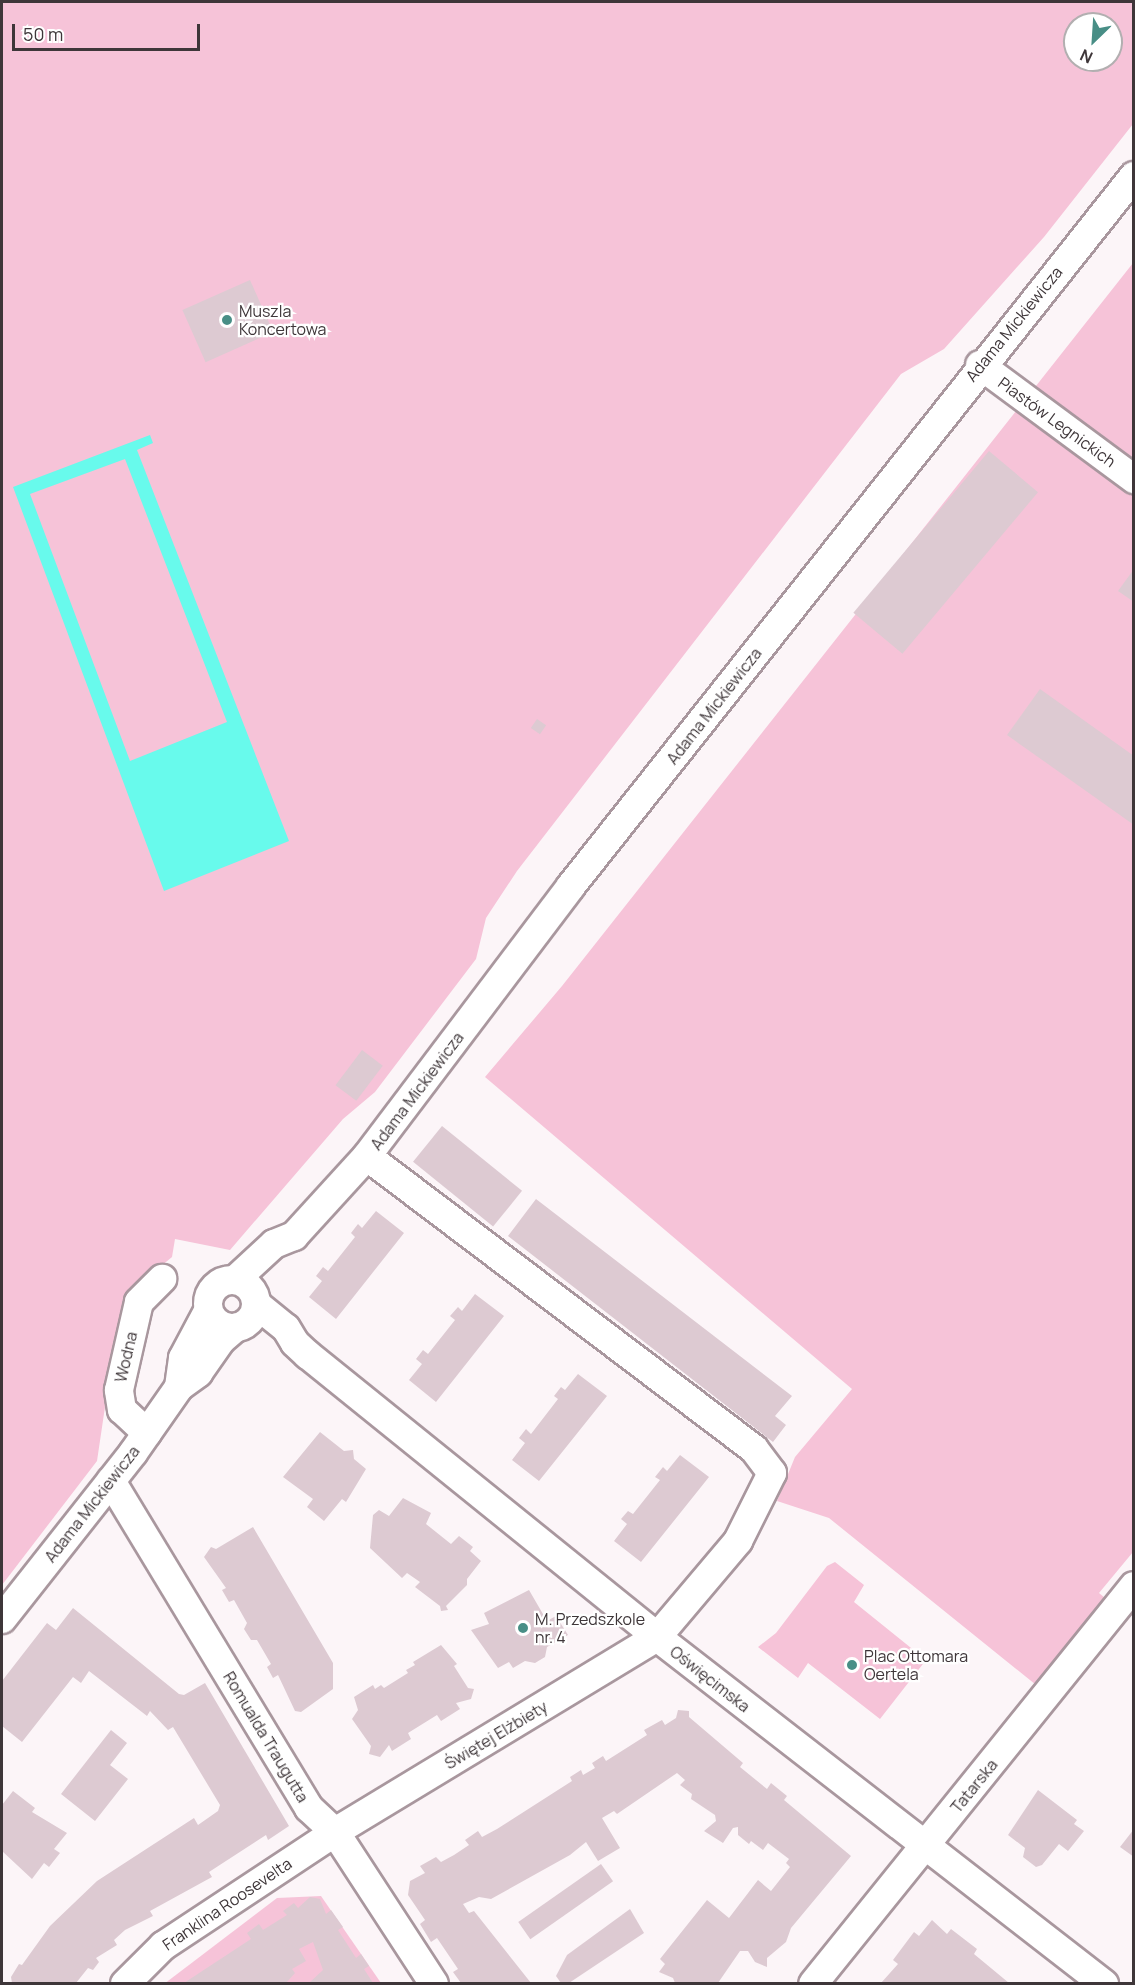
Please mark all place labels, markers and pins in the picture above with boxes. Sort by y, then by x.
place label: Muszla Koncertowa [239,301,326,339]
marker: Muszla Koncertowa [220,313,234,327]
place label: M. Przedszkole nr. 4 [535,1609,645,1647]
marker: M. Przedszkole nr. 4 [516,1621,530,1635]
place label: Plac Ottomara Oertela [864,1646,968,1684]
marker: Plac Ottomara Oertela [845,1658,859,1672]

